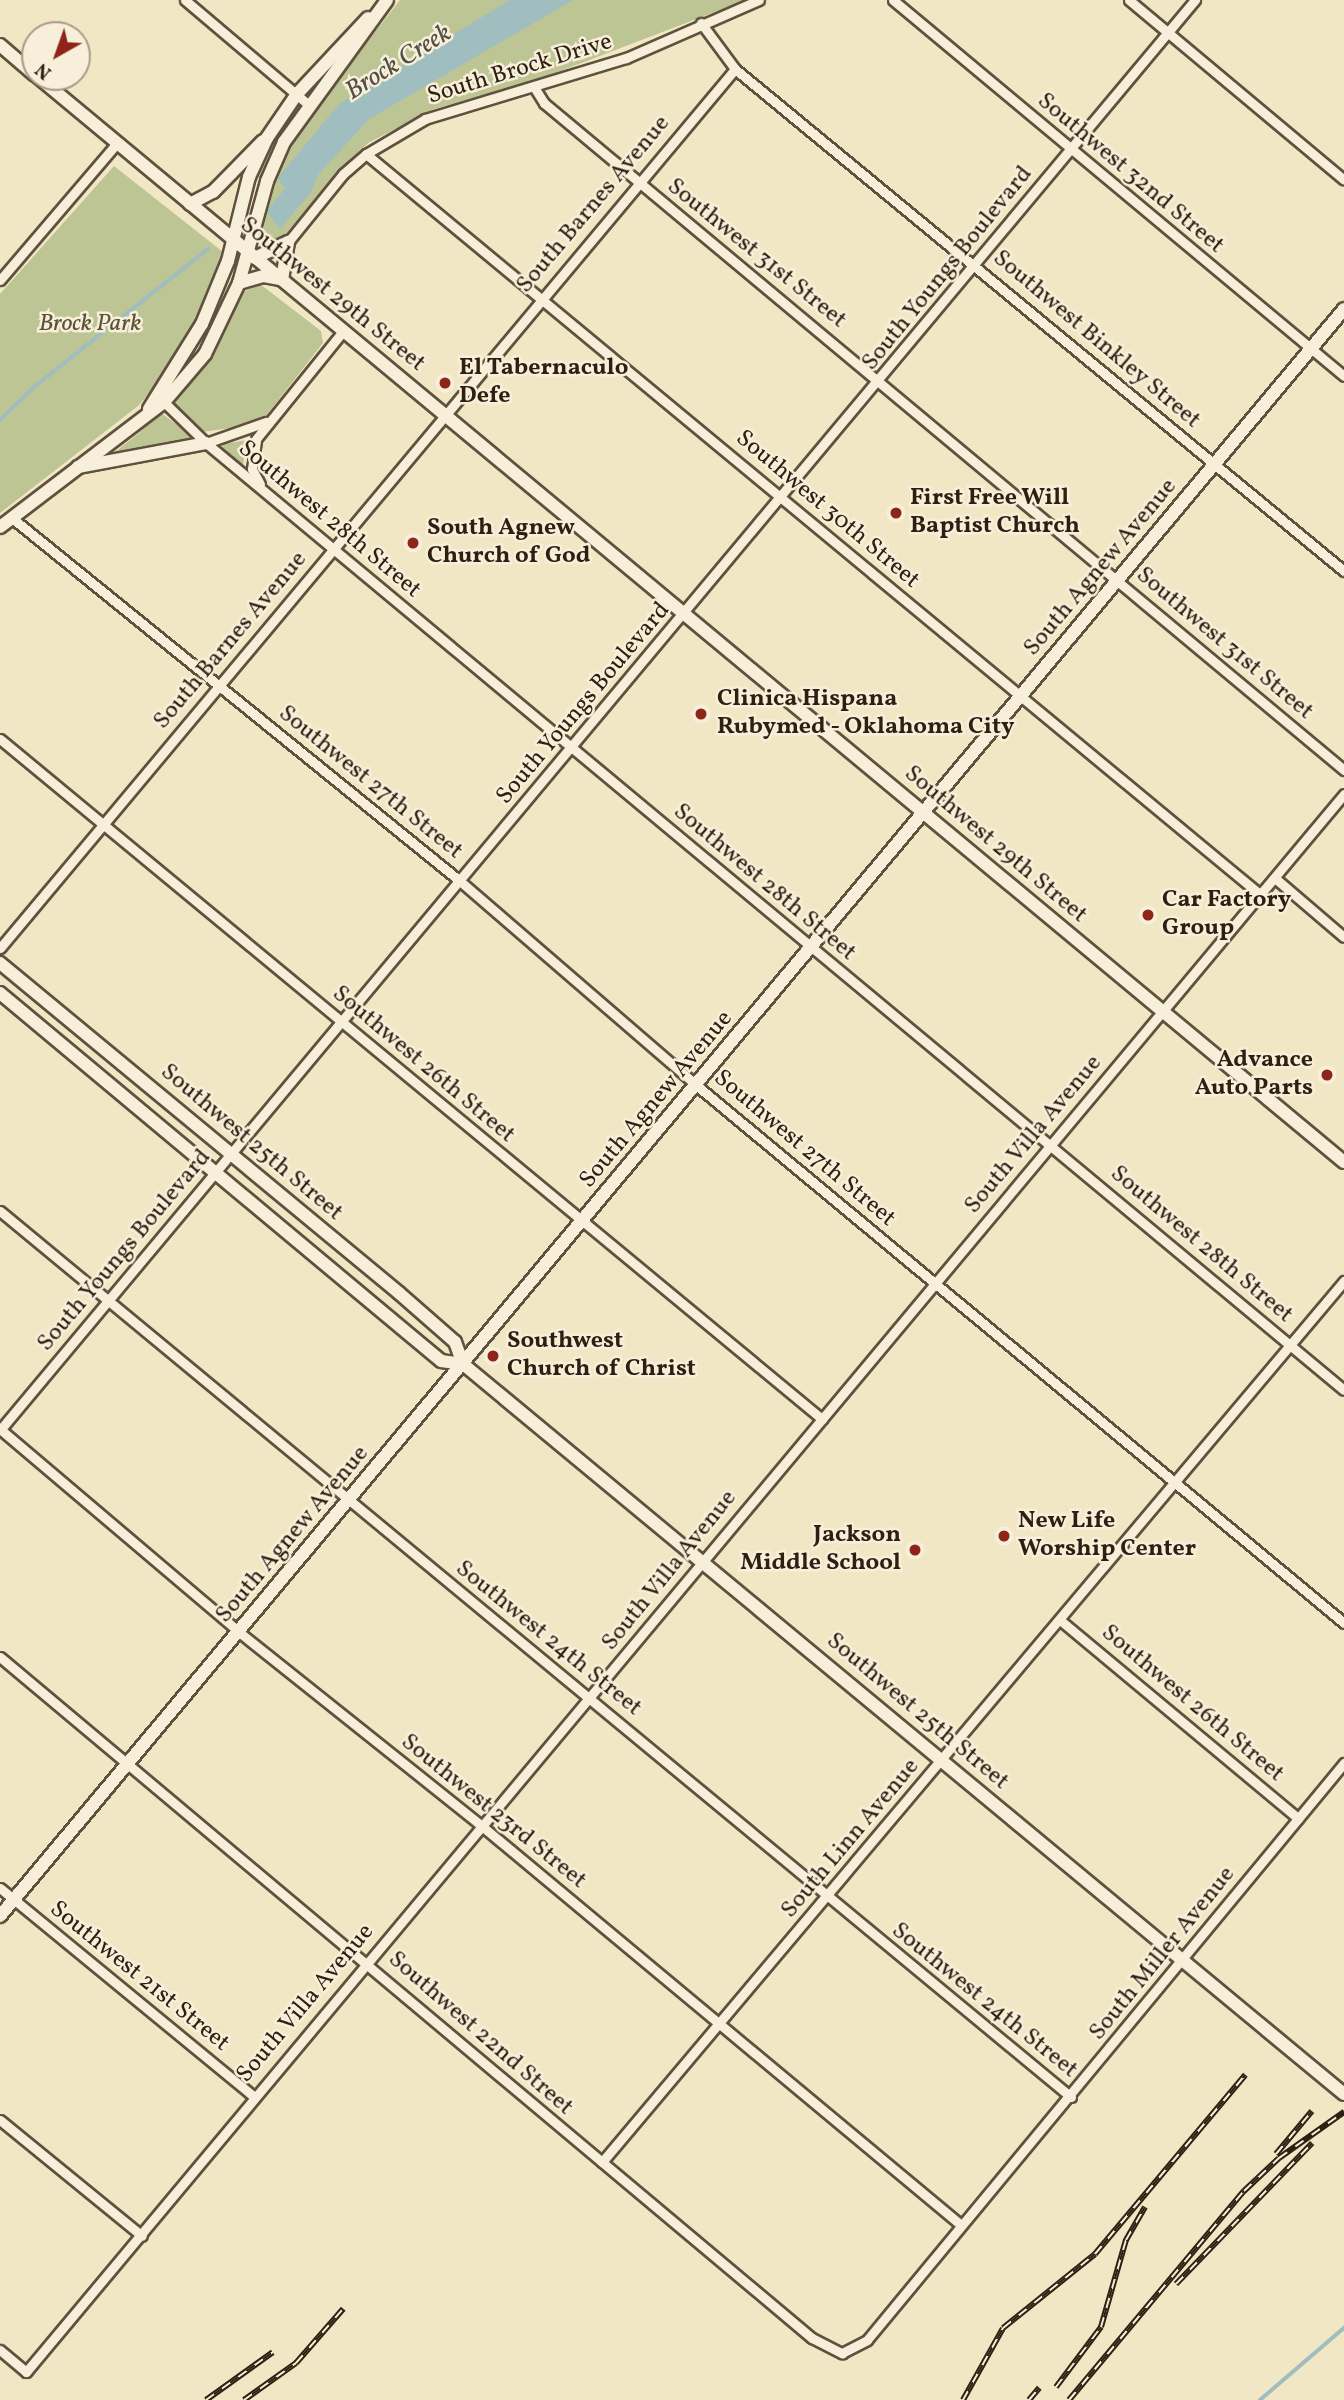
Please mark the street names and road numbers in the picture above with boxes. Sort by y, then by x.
street label: South Brock Drive [424,28,616,112]
street label: Southwest 32nd Street [1031,87,1229,261]
street label: South Barnes Avenue [511,110,677,300]
street label: South Youngs Boulevard [856,161,1040,377]
street label: Southwest 31st Street [660,173,852,335]
street label: Southwest 29th Street [234,211,430,379]
street label: Southwest Binkley Street [986,244,1206,436]
street label: Southwest 30th Street [729,425,925,595]
street label: Southwest 28th Street [232,435,426,605]
street label: South Agnew Avenue [1018,473,1184,663]
street label: South Barnes Avenue [148,546,314,736]
street label: Southwest 31st Street [1130,561,1318,727]
street label: South Youngs Boulevard [491,597,677,811]
street label: Southwest 27th Street [272,700,468,866]
street label: Southwest 29th Street [898,760,1092,930]
street label: Southwest 28th Street [667,798,861,968]
street label: Southwest 26th Street [326,980,520,1150]
street label: South Agnew Avenue [574,1005,740,1195]
street label: South Villa Avenue [959,1049,1109,1221]
street label: Southwest 25th Street [154,1058,348,1228]
street label: Southwest 27th Street [707,1064,901,1234]
street label: South Youngs Boulevard [32,1144,218,1358]
street label: Southwest 28th Street [1104,1160,1298,1330]
street label: South Agnew Avenue [210,1440,376,1630]
street label: South Villa Avenue [596,1485,744,1657]
street label: Southwest 24th Street [449,1555,647,1723]
street label: Southwest 26th Street [1095,1619,1289,1789]
street label: Southwest 25th Street [820,1627,1014,1797]
street label: Southwest 23rd Street [394,1728,592,1896]
street label: South Linn Avenue [776,1753,926,1925]
street label: South Miller Avenue [1084,1861,1242,2047]
street label: Southwest 21st Street [43,1896,235,2058]
street label: Southwest 24th Street [885,1917,1083,2085]
street label: South Villa Avenue [231,1918,381,2090]
street label: Southwest 22nd Street [382,1946,578,2122]

